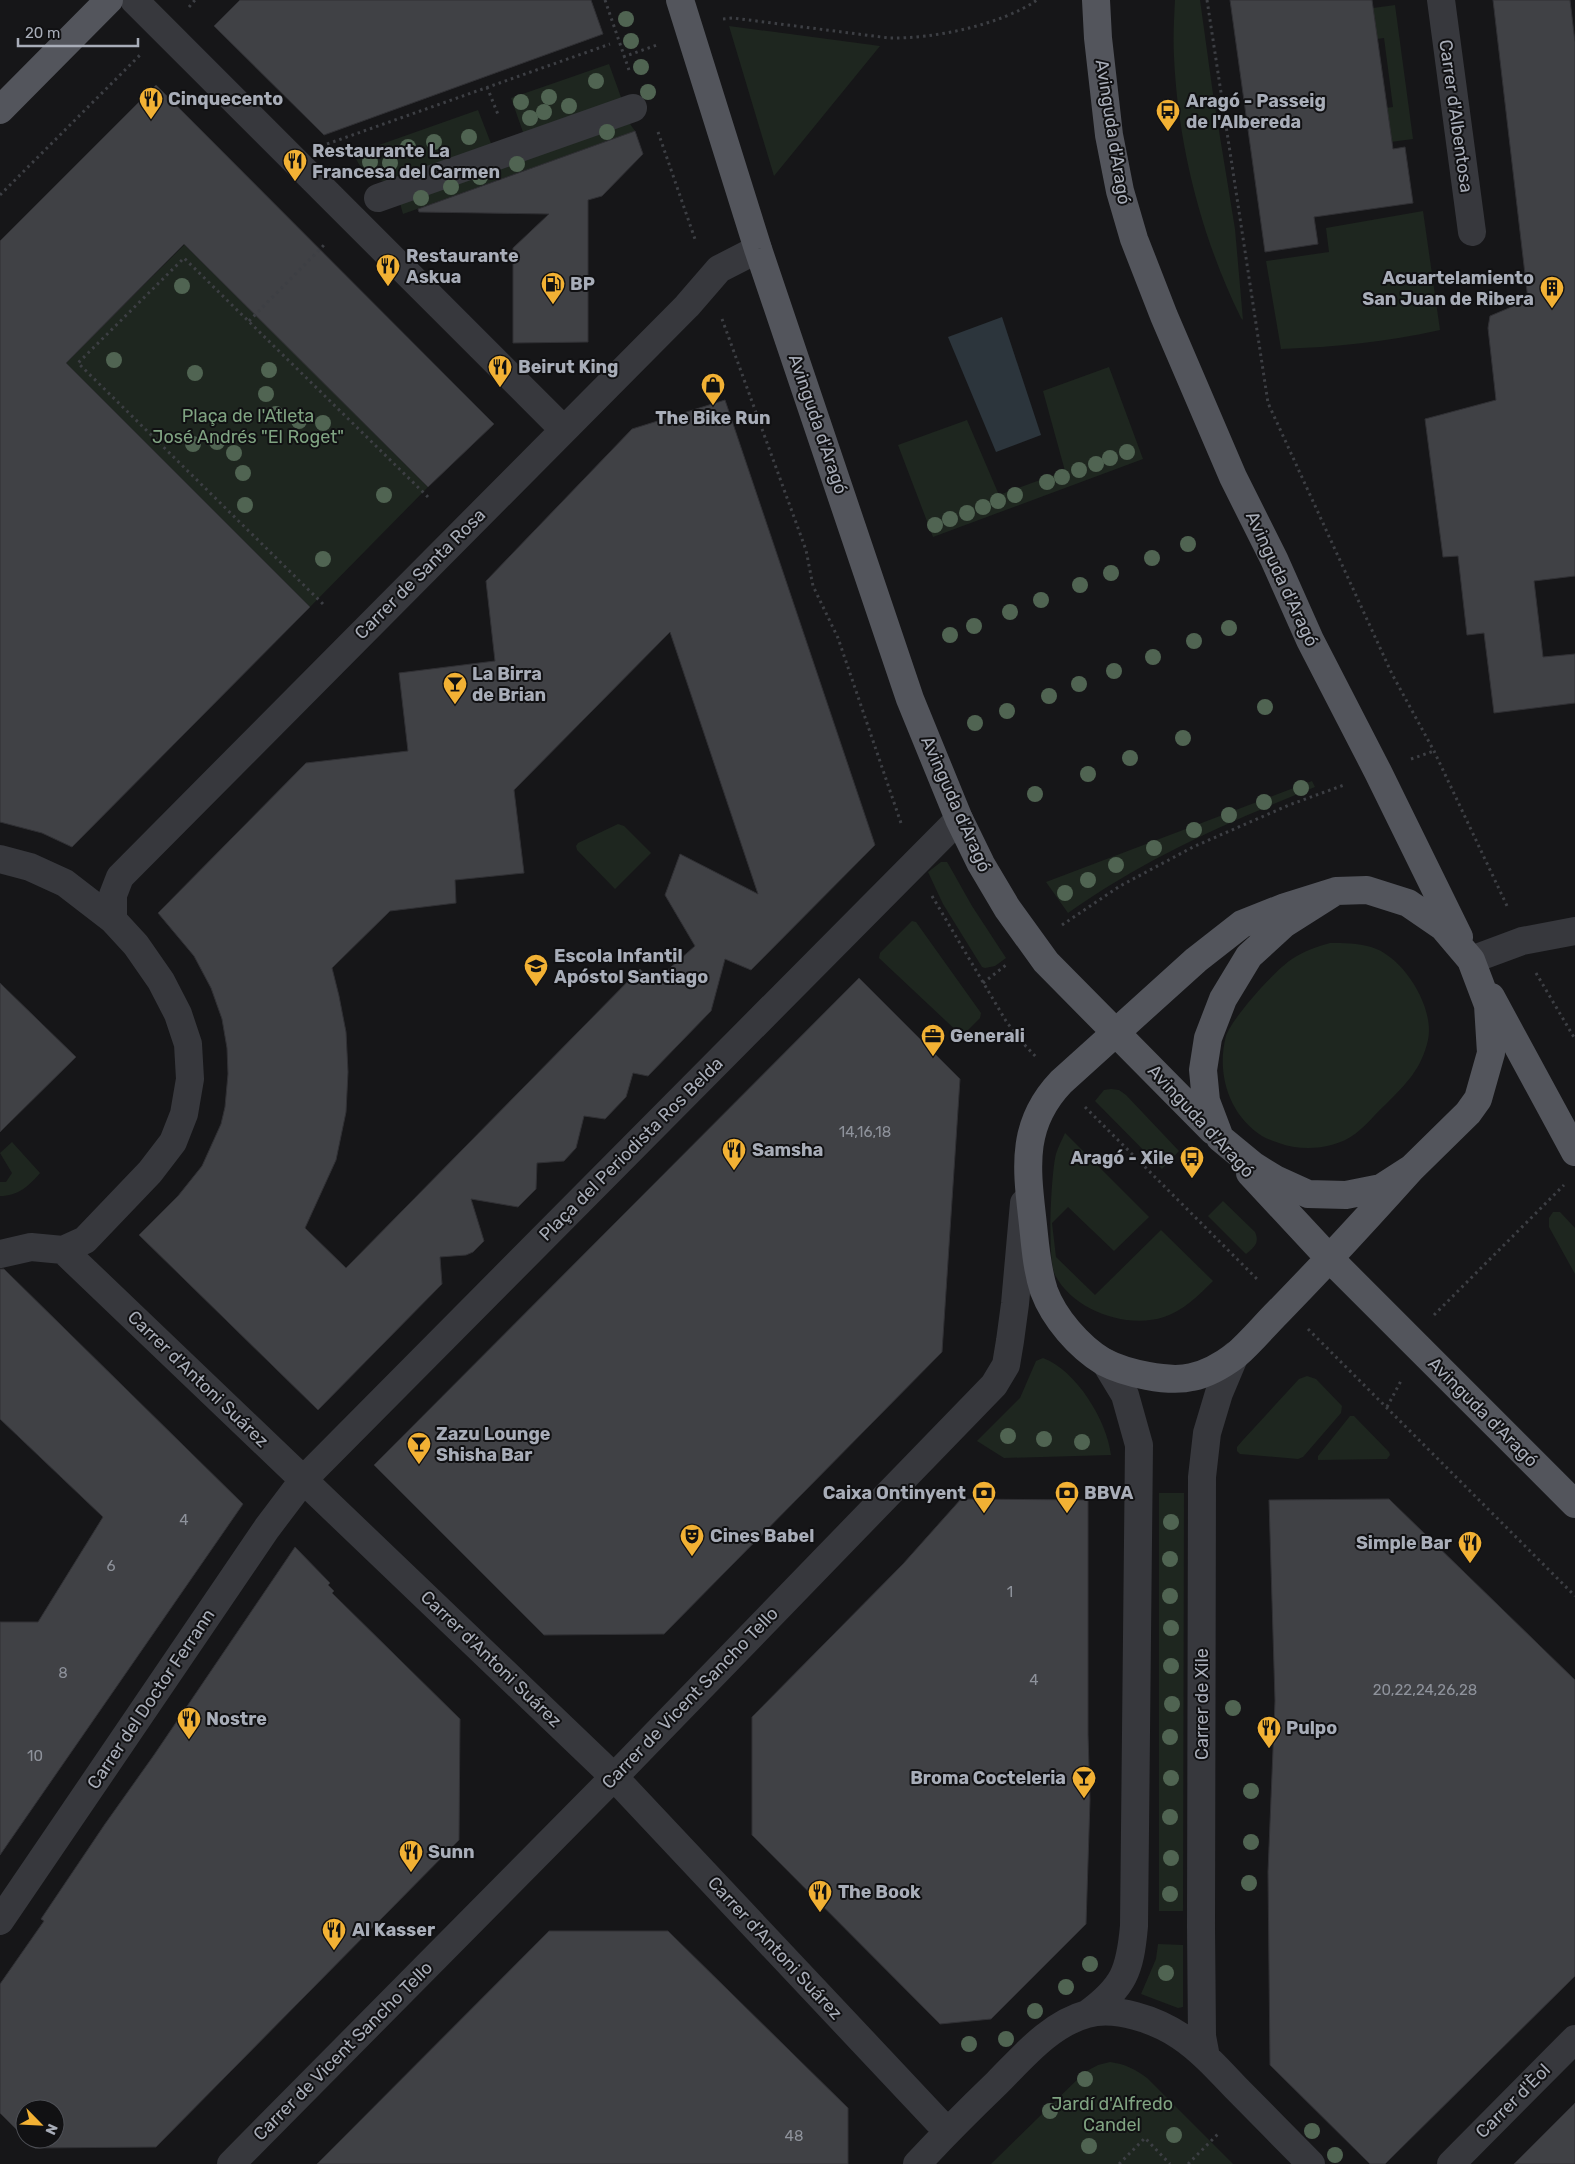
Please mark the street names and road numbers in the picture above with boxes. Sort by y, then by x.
street label: Carrer d'Albentosa [1434,38,1478,194]
street label: Avinguda d'Aragó [1091,58,1135,206]
street label: Avinguda d'Aragó [784,351,852,497]
street label: Carrer de Santa Rosa [350,504,490,644]
street label: Avinguda d'Aragó [1241,508,1323,650]
street label: Avinguda d'Aragó [916,733,996,875]
street label: Plaça del Periodista Ros Belda [534,1052,728,1246]
street label: Avinguda d'Aragó [1143,1060,1259,1182]
street label: Carrer d'Antoni Suárez [123,1306,273,1452]
street label: Avinguda d'Aragó [1423,1352,1543,1472]
street label: Carrer d'Antoni Suárez [416,1586,566,1732]
street label: Carrer de Vicent Sancho Tello [597,1602,783,1794]
street label: Carrer del Doctor Ferrann [82,1605,220,1793]
street label: Carrer de Xile [1191,1648,1213,1760]
street label: Carrer d'Antoni Suárez [703,1872,847,2024]
street label: Carrer de Vicent Sancho Tello [249,1957,437,2145]
street label: Carrer d'Èol [1471,2059,1555,2143]

